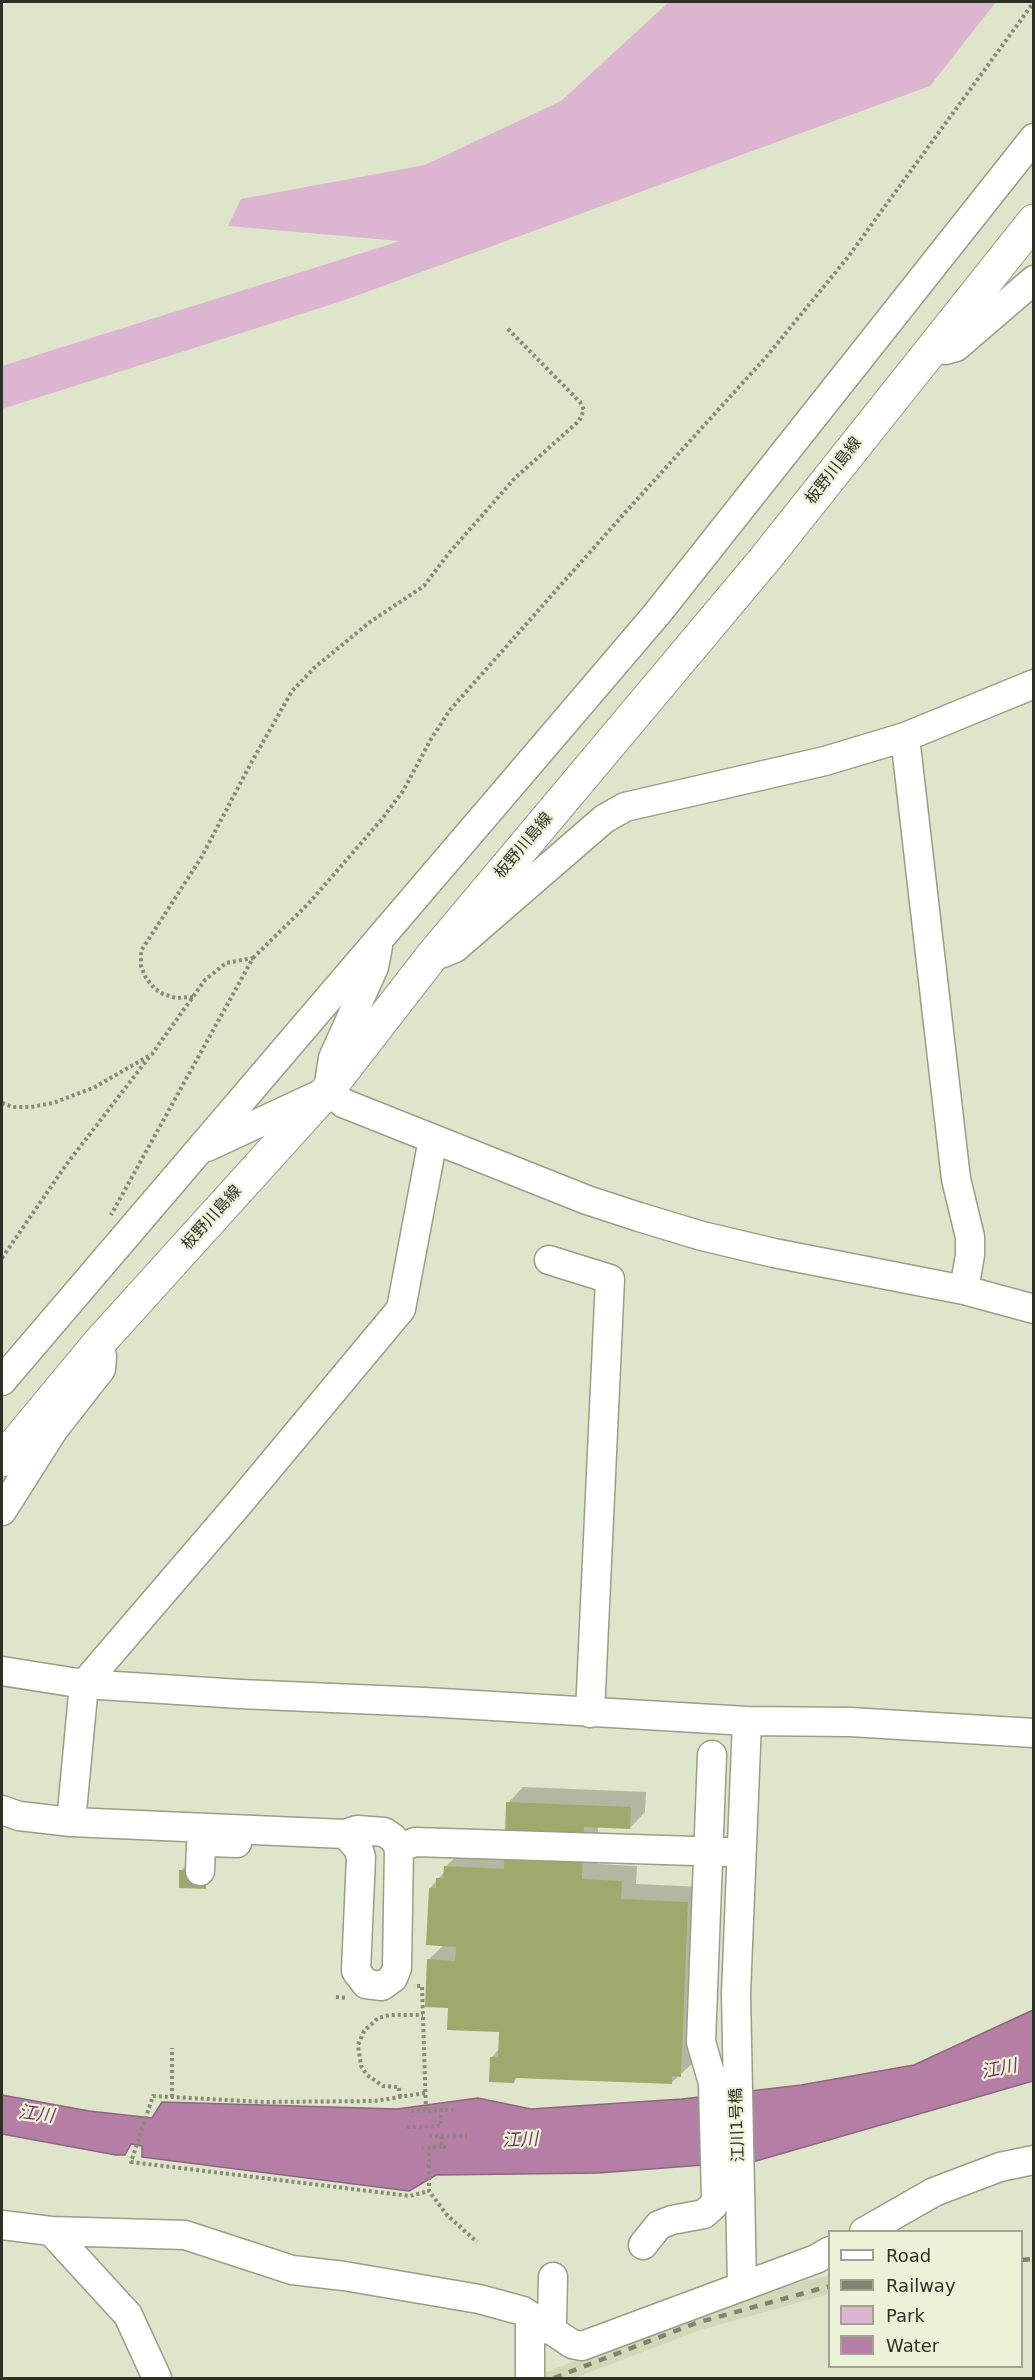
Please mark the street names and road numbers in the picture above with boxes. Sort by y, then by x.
street label: 板野川島線 [802,434,866,508]
street label: 板野川島線 [491,809,557,883]
street label: 板野川島線 [178,1182,246,1254]
street label: 江川1号橋 [727,2088,749,2162]

